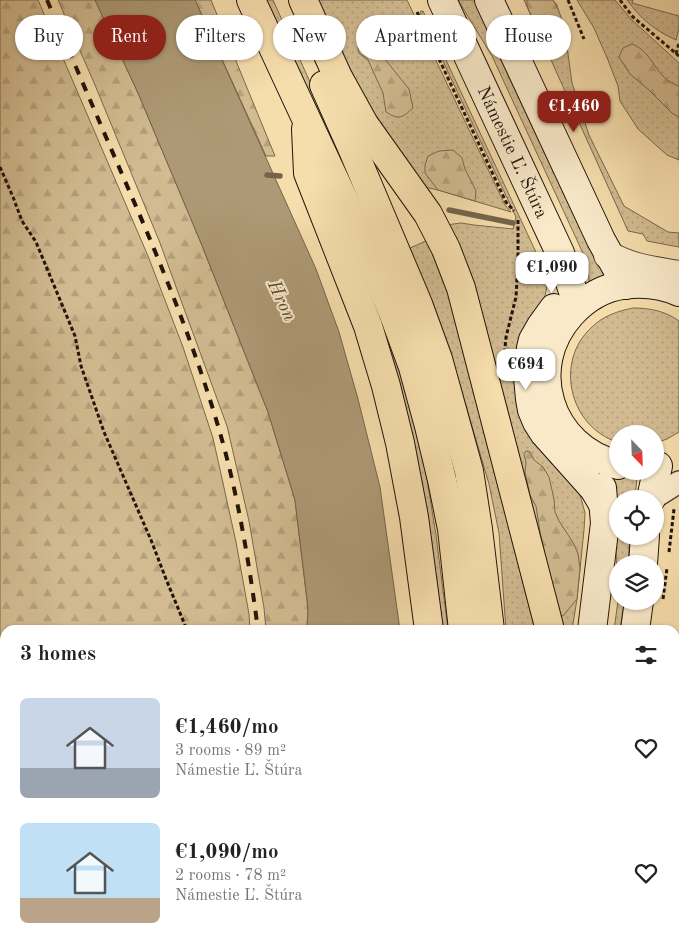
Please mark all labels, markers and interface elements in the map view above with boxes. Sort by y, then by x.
chip: Buy [15,15,83,60]
chip: Rent [93,15,166,60]
chip: Filters [176,15,263,60]
chip: New [273,15,346,60]
chip: Apartment [356,15,476,60]
chip: House [486,15,571,60]
street label: Námestie Ľ. Štúra [474,81,555,221]
pin: €1,460 [533,90,615,133]
text: €1,460 [549,99,599,115]
pin: €1,090 [511,252,593,294]
text: €1,090 [527,260,577,276]
water label: Hron [263,277,298,325]
pin: €694 [496,348,556,391]
text: €694 [507,357,545,373]
north arrow [609,425,664,480]
map controls [609,425,664,610]
button: locate [609,490,664,545]
button: layers [609,555,664,610]
icon: filters [632,641,660,669]
text: 3 homes [20,644,96,665]
text: €1,460/mo [175,717,279,738]
icon: home [60,718,120,778]
icon: heart [632,734,660,762]
text: 3 rooms · 89 m² [175,743,286,759]
text: Námestie Ľ. Štúra [175,763,303,779]
text: €1,090/mo [175,842,279,863]
icon: home [60,843,120,903]
icon: heart [632,859,660,887]
text: 2 rooms · 78 m² [175,868,286,884]
text: Námestie Ľ. Štúra [175,888,303,904]

